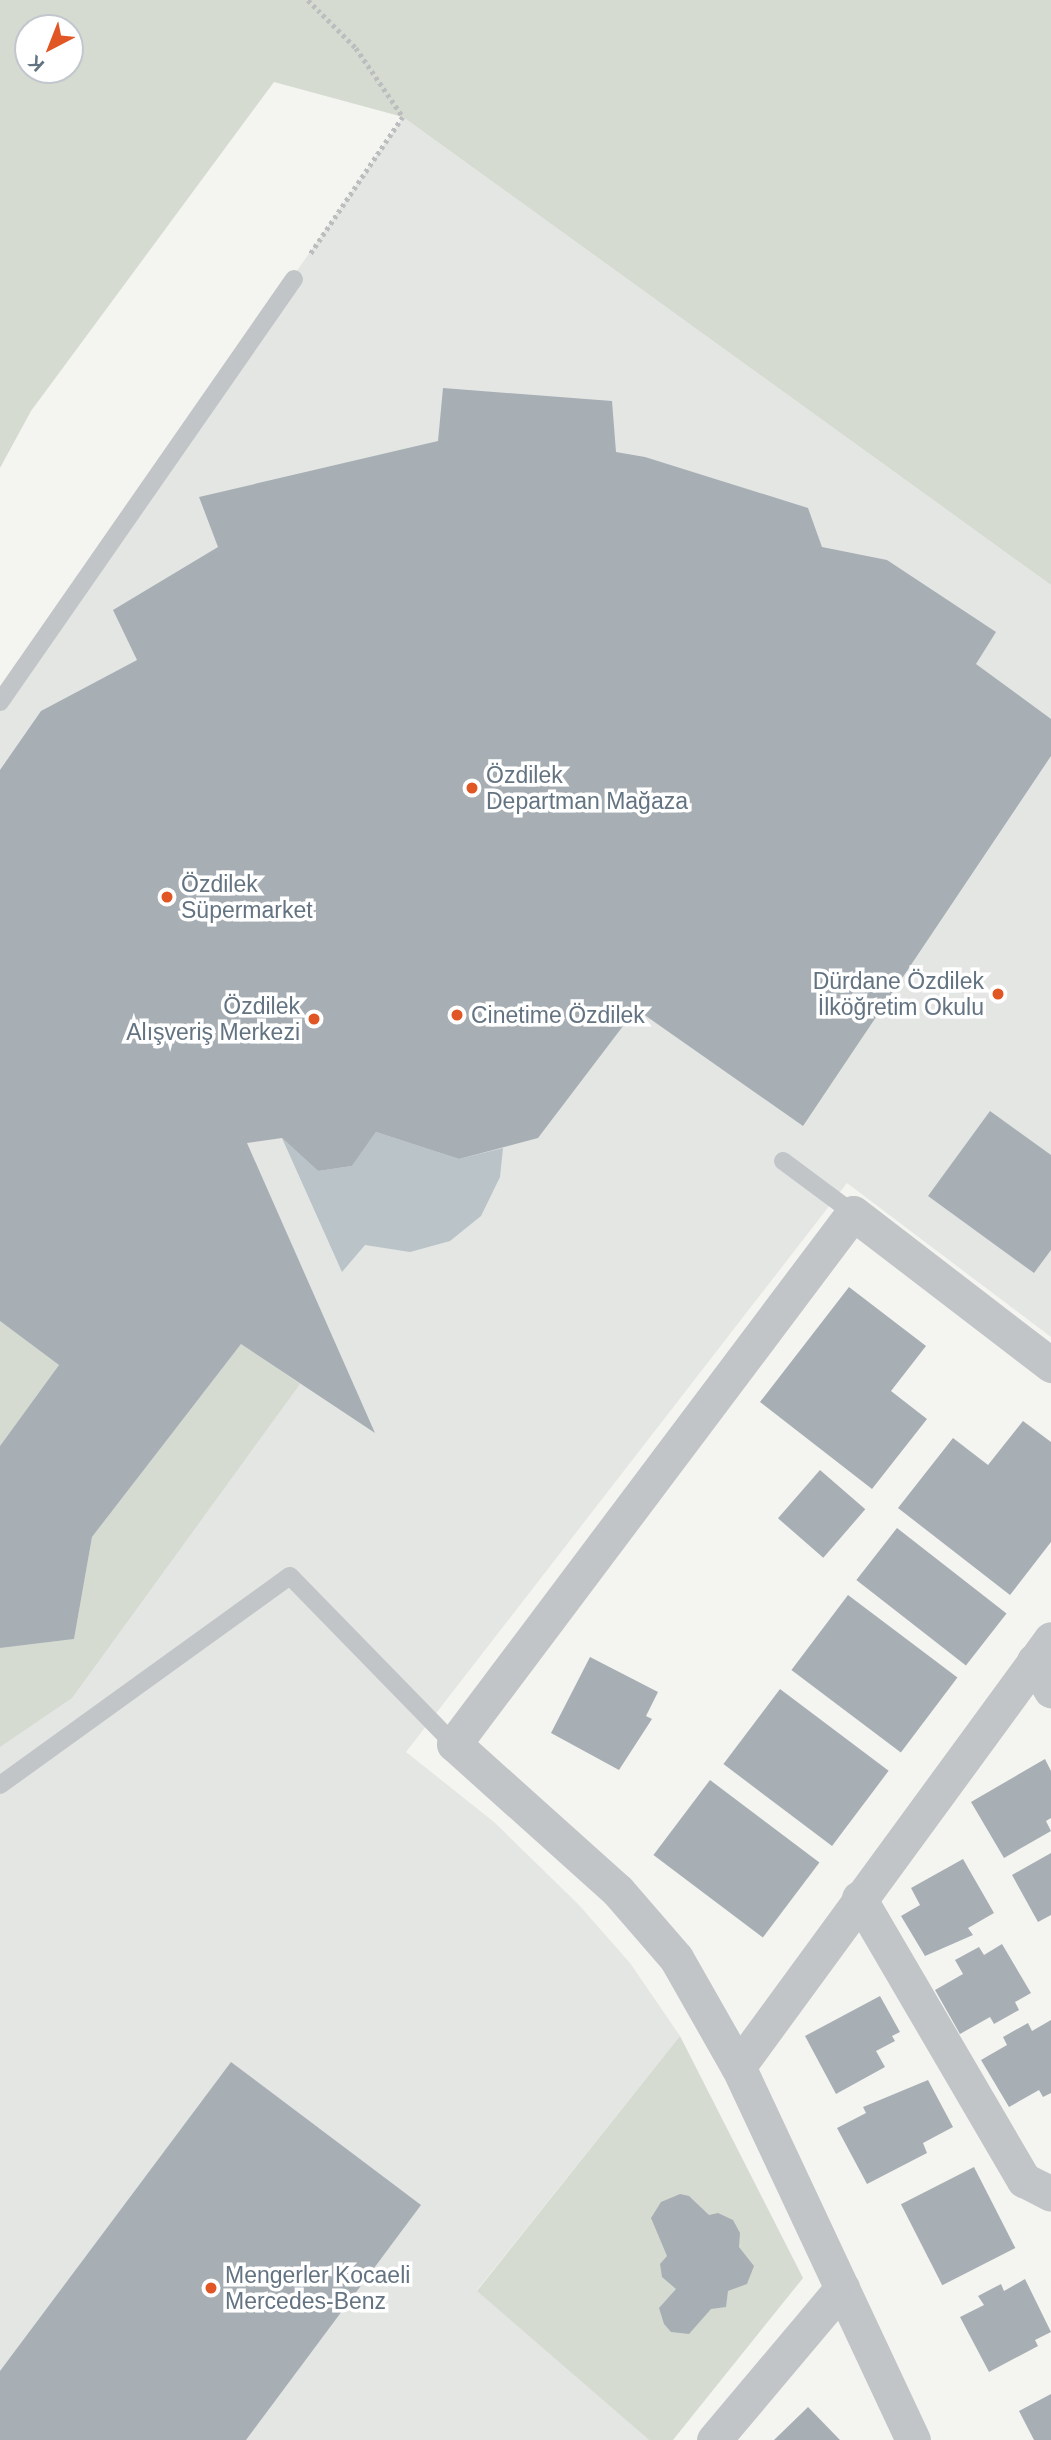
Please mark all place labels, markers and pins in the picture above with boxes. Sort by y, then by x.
place label: Özdilek Departman Mağaza [486,761,688,815]
marker: Özdilek Departman Mağaza [464,780,480,796]
place label: Özdilek Süpermarket [181,870,313,924]
marker: Özdilek Süpermarket [159,889,175,905]
place label: Dürdane Özdilek İlköğretim Okulu [813,967,984,1021]
marker: Dürdane Özdilek İlköğretim Okulu [990,986,1006,1002]
place label: Özdilek Alışveriş Merkezi [126,992,300,1046]
place label: Cinetime Özdilek [471,1001,645,1029]
marker: Cinetime Özdilek [449,1007,465,1023]
marker: Özdilek Alışveriş Merkezi [306,1011,322,1027]
place label: Mengerler Kocaeli Mercedes-Benz [225,2261,410,2315]
marker: Mengerler Kocaeli Mercedes-Benz [203,2280,219,2296]

